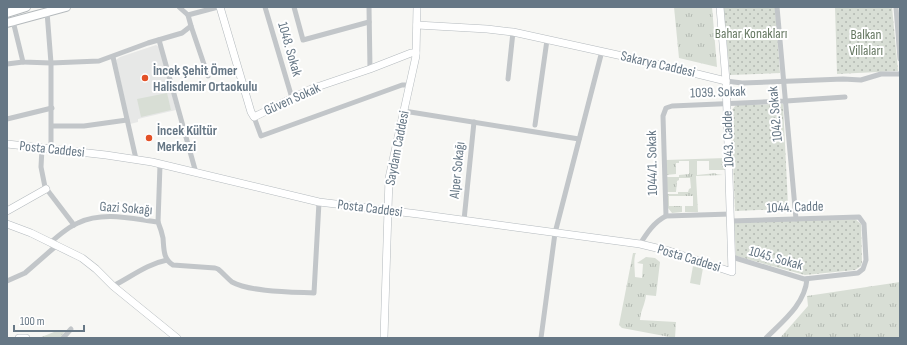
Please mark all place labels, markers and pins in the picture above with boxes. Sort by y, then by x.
place label: İncek Şehit Ömer Halisdemir Ortaokulu [153,62,257,95]
marker: İncek Şehit Ömer Halisdemir Ortaokulu [140,73,150,83]
place label: İncek Kültür Merkezi [157,122,218,155]
marker: İncek Kültür Merkezi [144,133,154,143]

